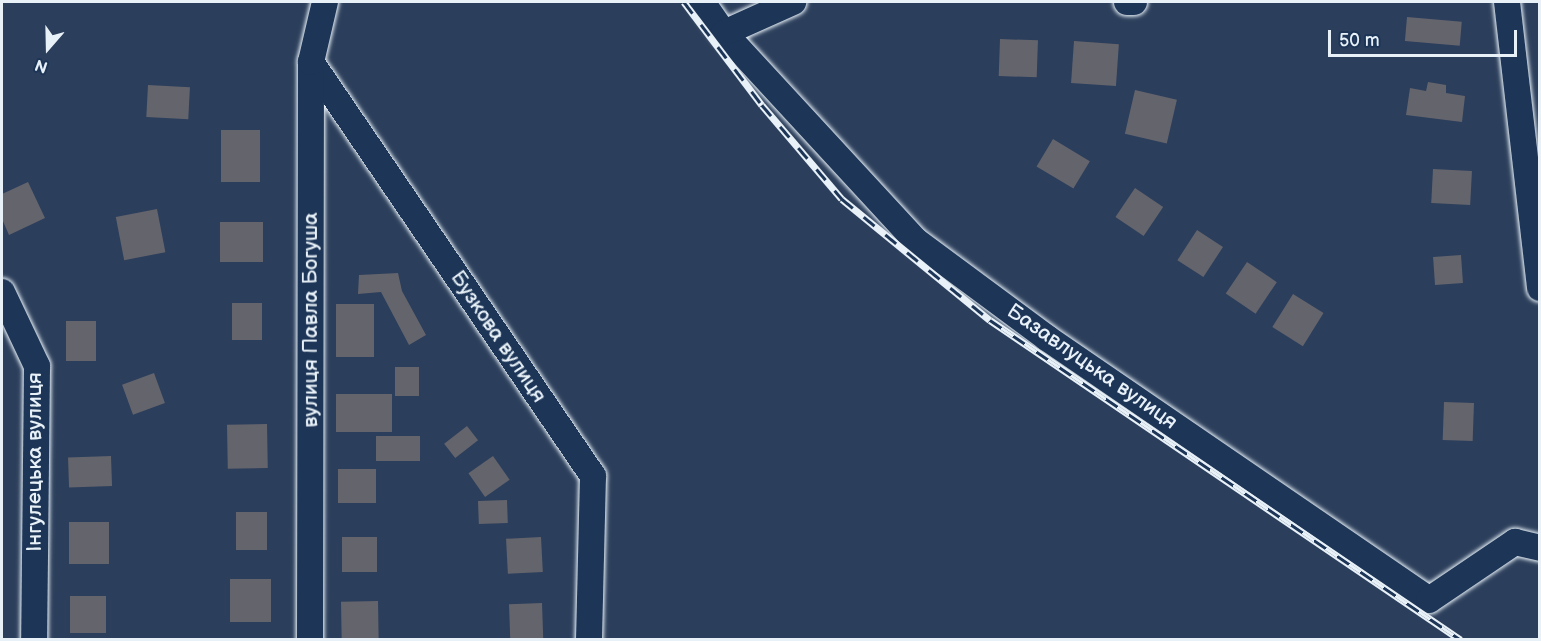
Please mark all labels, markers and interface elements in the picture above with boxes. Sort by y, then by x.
north arrow [18,18,78,78]
scale bar [1331,18,1520,56]
text: 50 m [1339,30,1380,51]
text: N [33,54,51,76]
street label: вулиця Павла Богуша [298,212,324,428]
street label: Бузкова вулиця [445,266,551,408]
street label: Базавлуцька вулиця [1002,299,1182,435]
street label: Інгулецька вулиця [22,372,48,552]

